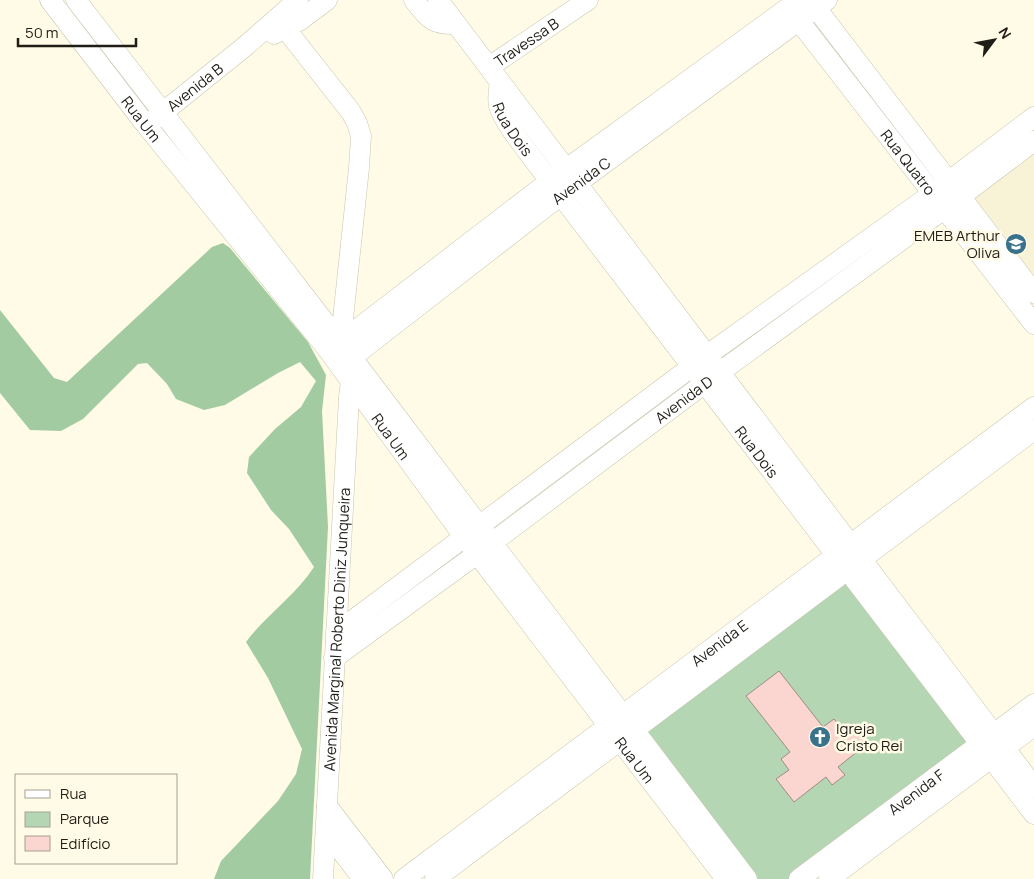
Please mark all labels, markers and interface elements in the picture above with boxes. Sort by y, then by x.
street label: Travessa B [490,12,563,71]
scale bar [18,15,135,47]
north arrow [969,15,1019,65]
text: 50 m [25,22,59,43]
text: N [995,24,1016,42]
street label: Avenida B [162,58,227,116]
street label: Rua Um [117,92,166,146]
street label: Rua Dois [488,99,538,160]
street label: Rua Quatro [876,125,941,199]
street label: Avenida C [547,152,615,209]
place label: EMEB Arthur Oliva [914,225,1001,263]
school or university icon: EMEB Arthur Oliva [1004,232,1028,256]
street label: Avenida D [650,370,717,428]
street label: Rua Um [367,409,415,464]
street label: Rua Dois [730,421,784,482]
street label: Avenida Marginal Roberto Diniz Junqueira [318,487,355,772]
street label: Avenida E [687,615,752,671]
place label: Igreja Cristo Rei [836,718,903,756]
church icon: Igreja Cristo Rei [808,725,832,749]
street label: Rua Um [610,732,659,787]
street label: Avenida F [884,764,949,820]
legend [15,774,178,864]
text: Rua [60,783,87,804]
text: Parque [60,808,109,829]
text: Edifício [60,833,111,854]

